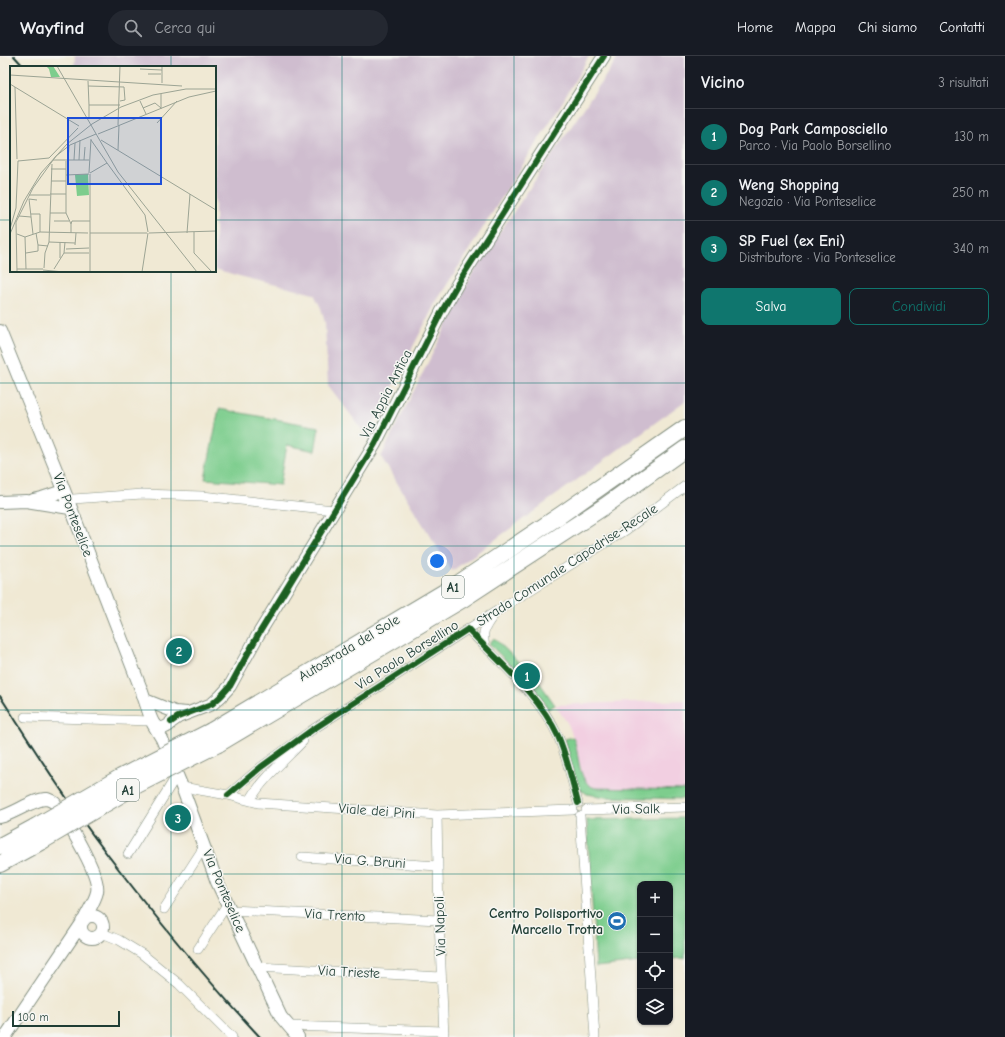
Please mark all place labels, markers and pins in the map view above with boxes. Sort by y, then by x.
pin: 2 [166,636,192,666]
pin: 1 [514,661,540,691]
pin: 3 [165,803,191,833]
place label: Centro Polisportivo Marcello Trotta [489,905,603,938]
sports icon: Centro Polisportivo Marcello Trotta [606,910,628,932]

